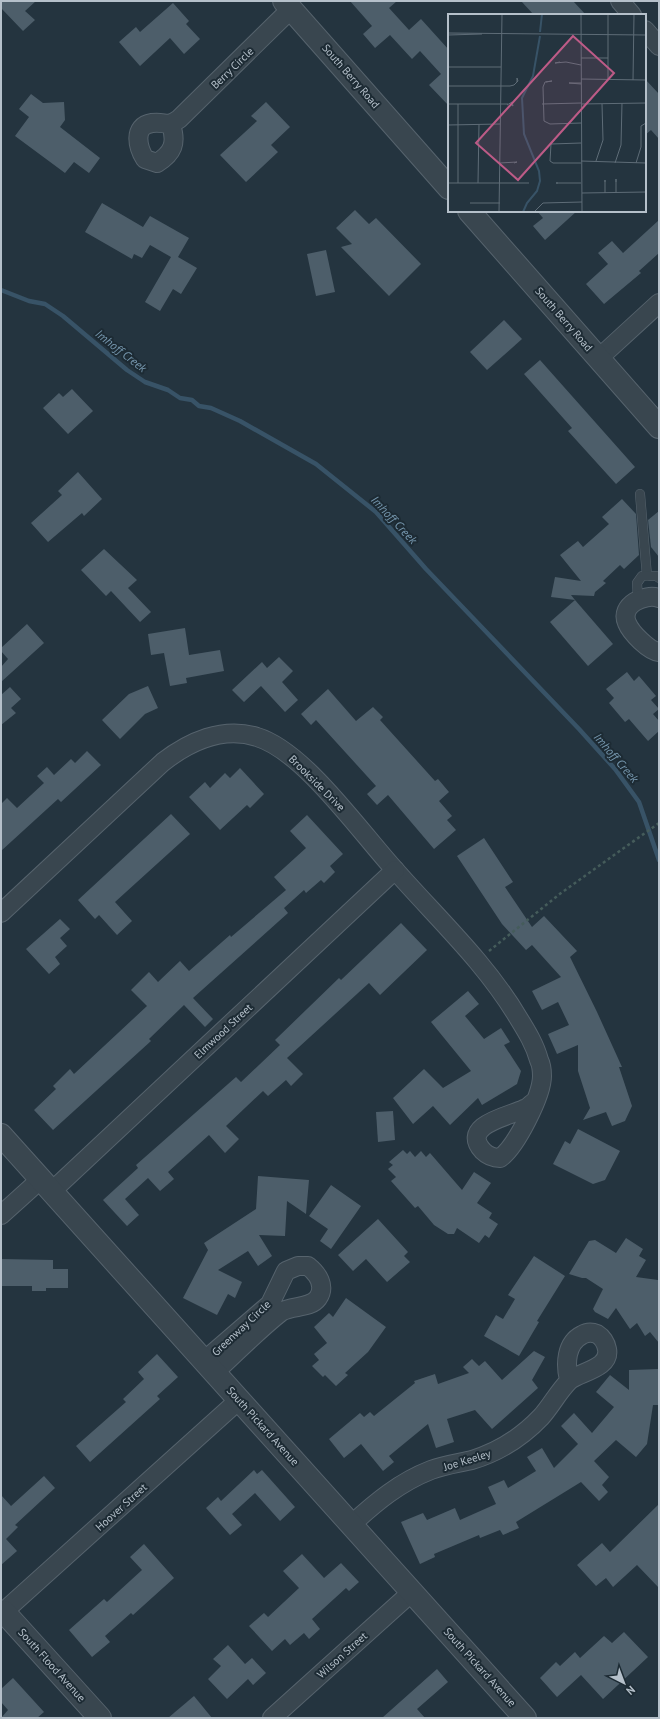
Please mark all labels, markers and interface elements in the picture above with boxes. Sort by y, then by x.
inset map [448,14,646,212]
street label: South Berry Road [319,41,383,111]
street label: Berry Circle [208,44,257,92]
street label: South Berry Road [532,284,596,354]
water label: Imhoff Creek [93,326,150,376]
water label: Imhoff Creek [368,492,421,548]
water label: Imhoff Creek [591,730,642,786]
street label: Brookside Drive [286,752,348,814]
street label: Elmwood Street [191,1000,255,1062]
street label: Greenway Circle [209,1297,274,1359]
street label: South Pickard Avenue [224,1384,303,1469]
street label: Joe Keeley [441,1446,493,1474]
street label: Hoover Street [92,1480,150,1534]
street label: South Flood Avenue [15,1625,89,1705]
street label: South Pickard Avenue [441,1625,520,1710]
street label: Wilson Street [314,1629,370,1681]
north arrow [604,1663,644,1703]
text: N [623,1683,638,1698]

